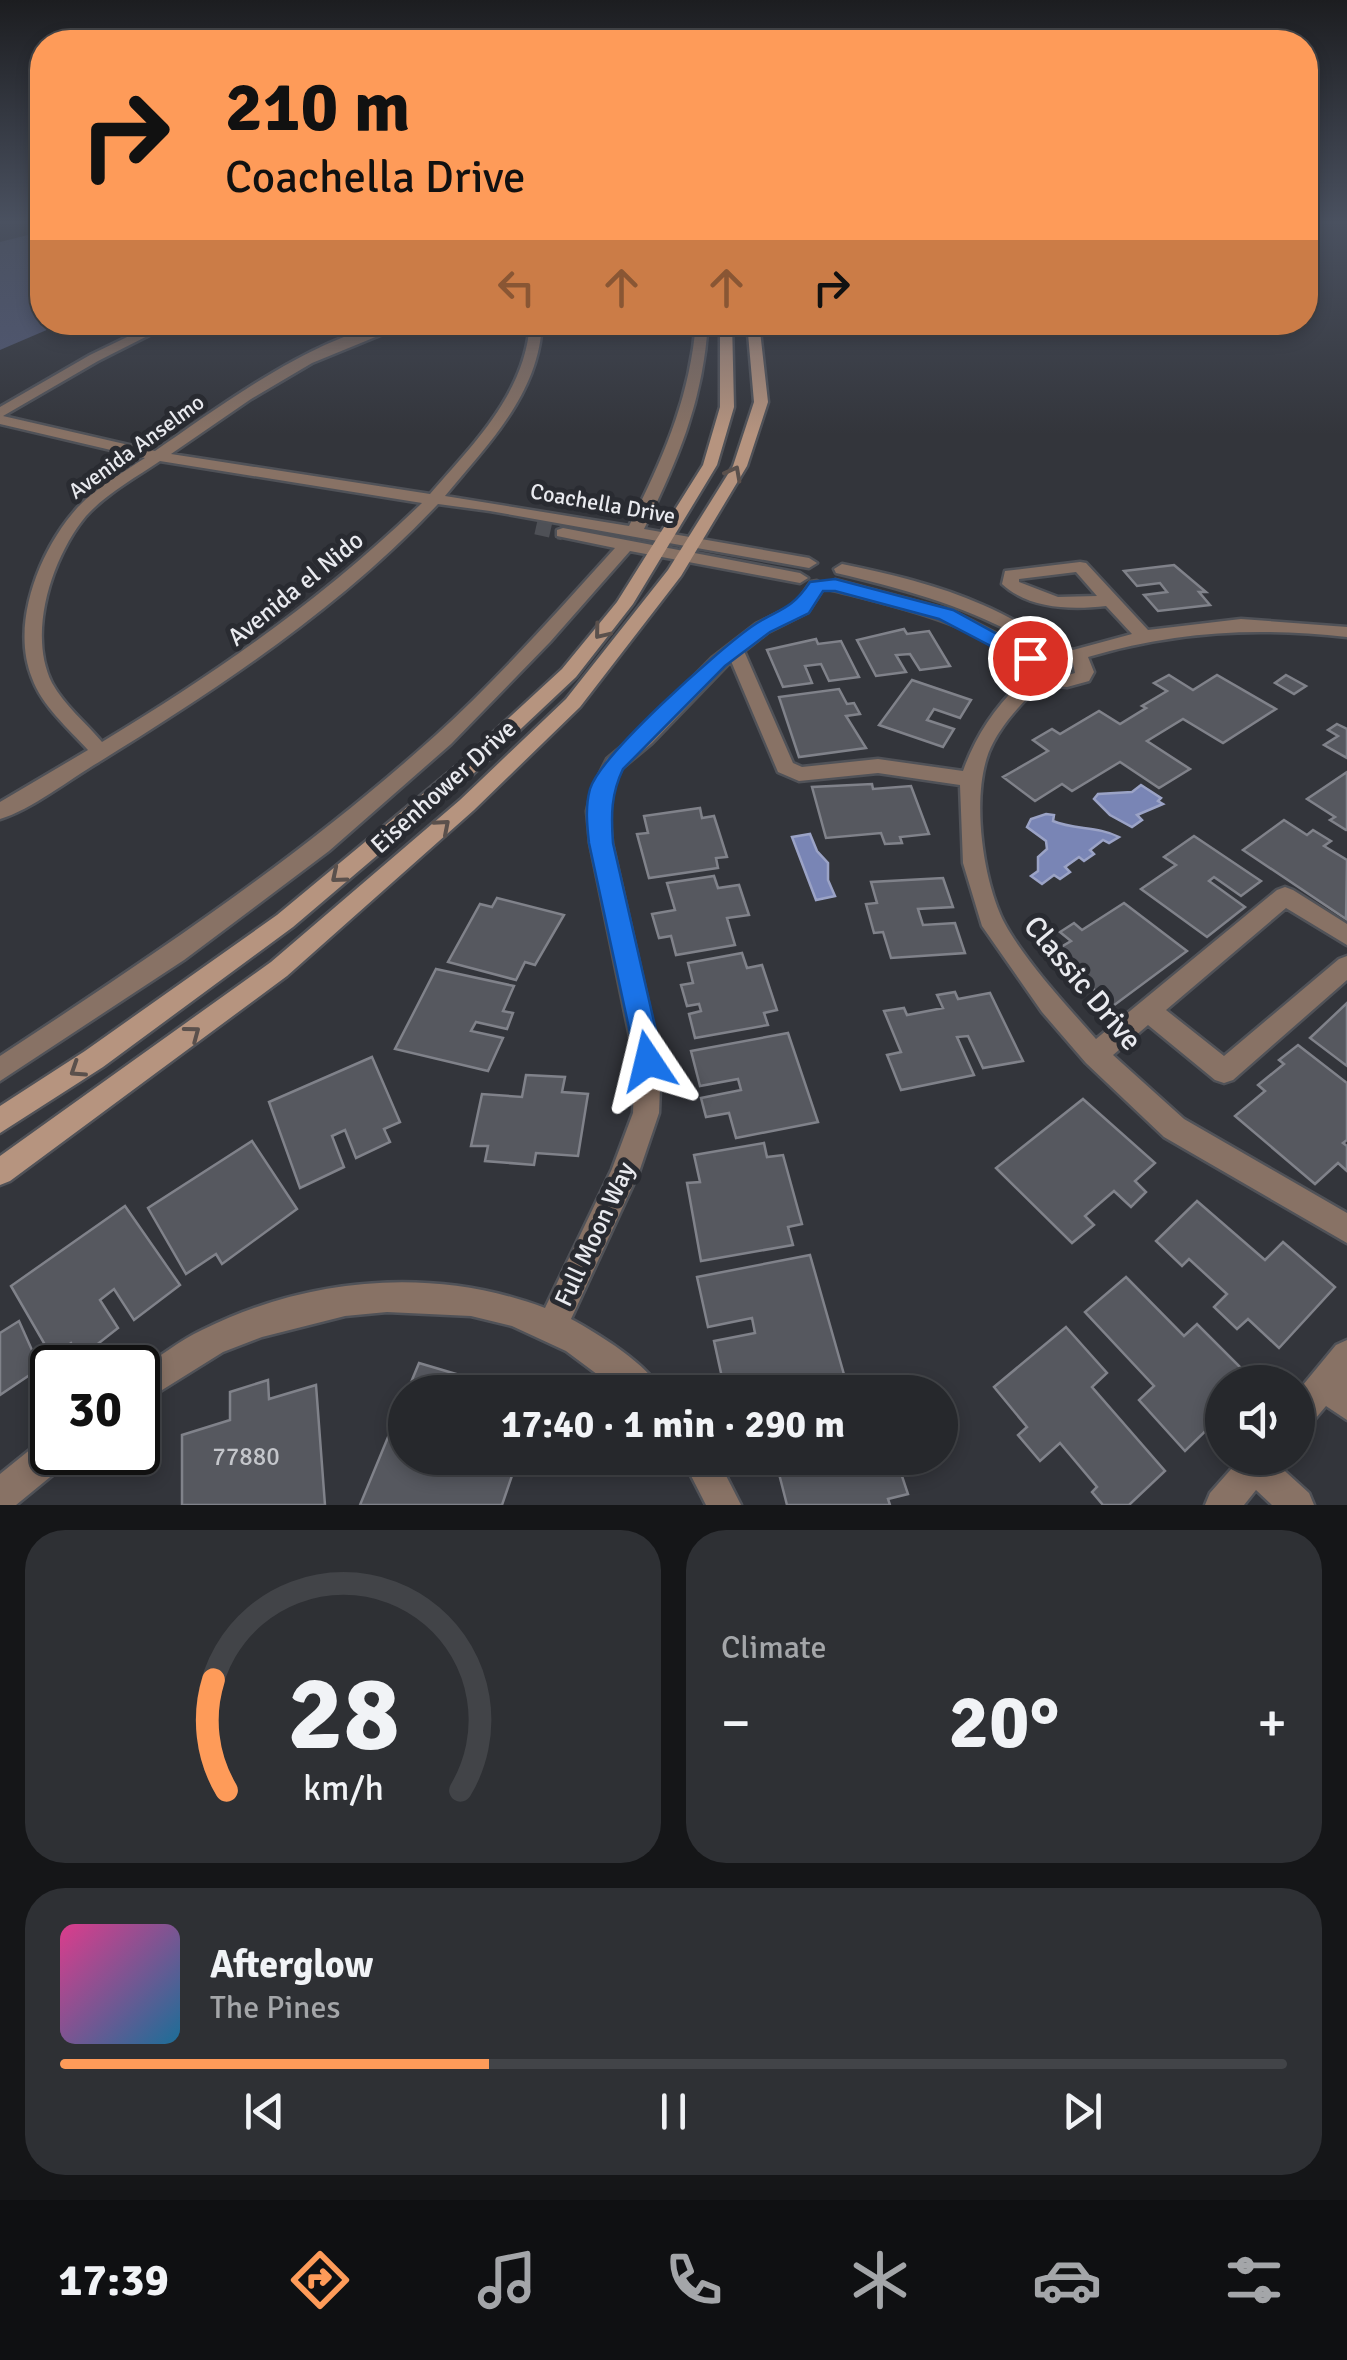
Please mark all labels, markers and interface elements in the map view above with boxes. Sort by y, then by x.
text: 210 m [225,64,410,150]
icon: right [60,70,190,200]
text: Coachella Drive [225,150,526,205]
icon: left [489,260,544,315]
icon: ahead [594,260,649,315]
icon: ahead [699,260,754,315]
icon: right [804,260,859,315]
street label: Avenida Anselmo [63,388,209,505]
one-way arrow [722,466,741,484]
street label: Coachella Drive [528,477,678,530]
street label: Avenida el Nido [221,524,369,653]
pin [988,616,1073,701]
one-way arrow [595,621,613,639]
icon: arrive [1003,631,1058,686]
street label: Eisenhower Drive [364,713,523,860]
one-way arrow [431,820,450,838]
one-way arrow [331,865,350,883]
street label: Classic Drive [1016,908,1150,1058]
position arrow [596,1009,700,1113]
one-way arrow [182,1028,200,1045]
one-way arrow [70,1058,88,1077]
street label: Full Moon Way [548,1157,642,1311]
speed limit sign: 30 [30,1345,160,1475]
map controls [1205,1365,1315,1475]
button: sound [1205,1365,1315,1475]
text: 17:40 · 1 min · 290 m [501,1401,845,1448]
house number: 77880 [212,1441,280,1472]
text: Climate [721,1628,827,1667]
text: 28 [287,1650,399,1778]
text: 20° [949,1676,1060,1769]
text: − [721,1689,751,1757]
text: + [1257,1689,1287,1757]
text: km/h [303,1766,383,1810]
text: Afterglow [210,1941,373,1988]
text: The Pines [210,1988,341,2027]
icon: previous [237,2084,292,2139]
icon: pause [646,2084,701,2139]
icon: next [1055,2084,1110,2139]
icon: directions [285,2245,355,2315]
icon: music [472,2245,542,2315]
icon: phone [659,2245,729,2315]
icon: climate [845,2245,915,2315]
icon: car [1032,2245,1102,2315]
icon: filters [1219,2245,1289,2315]
text: 17:39 [58,2253,169,2308]

